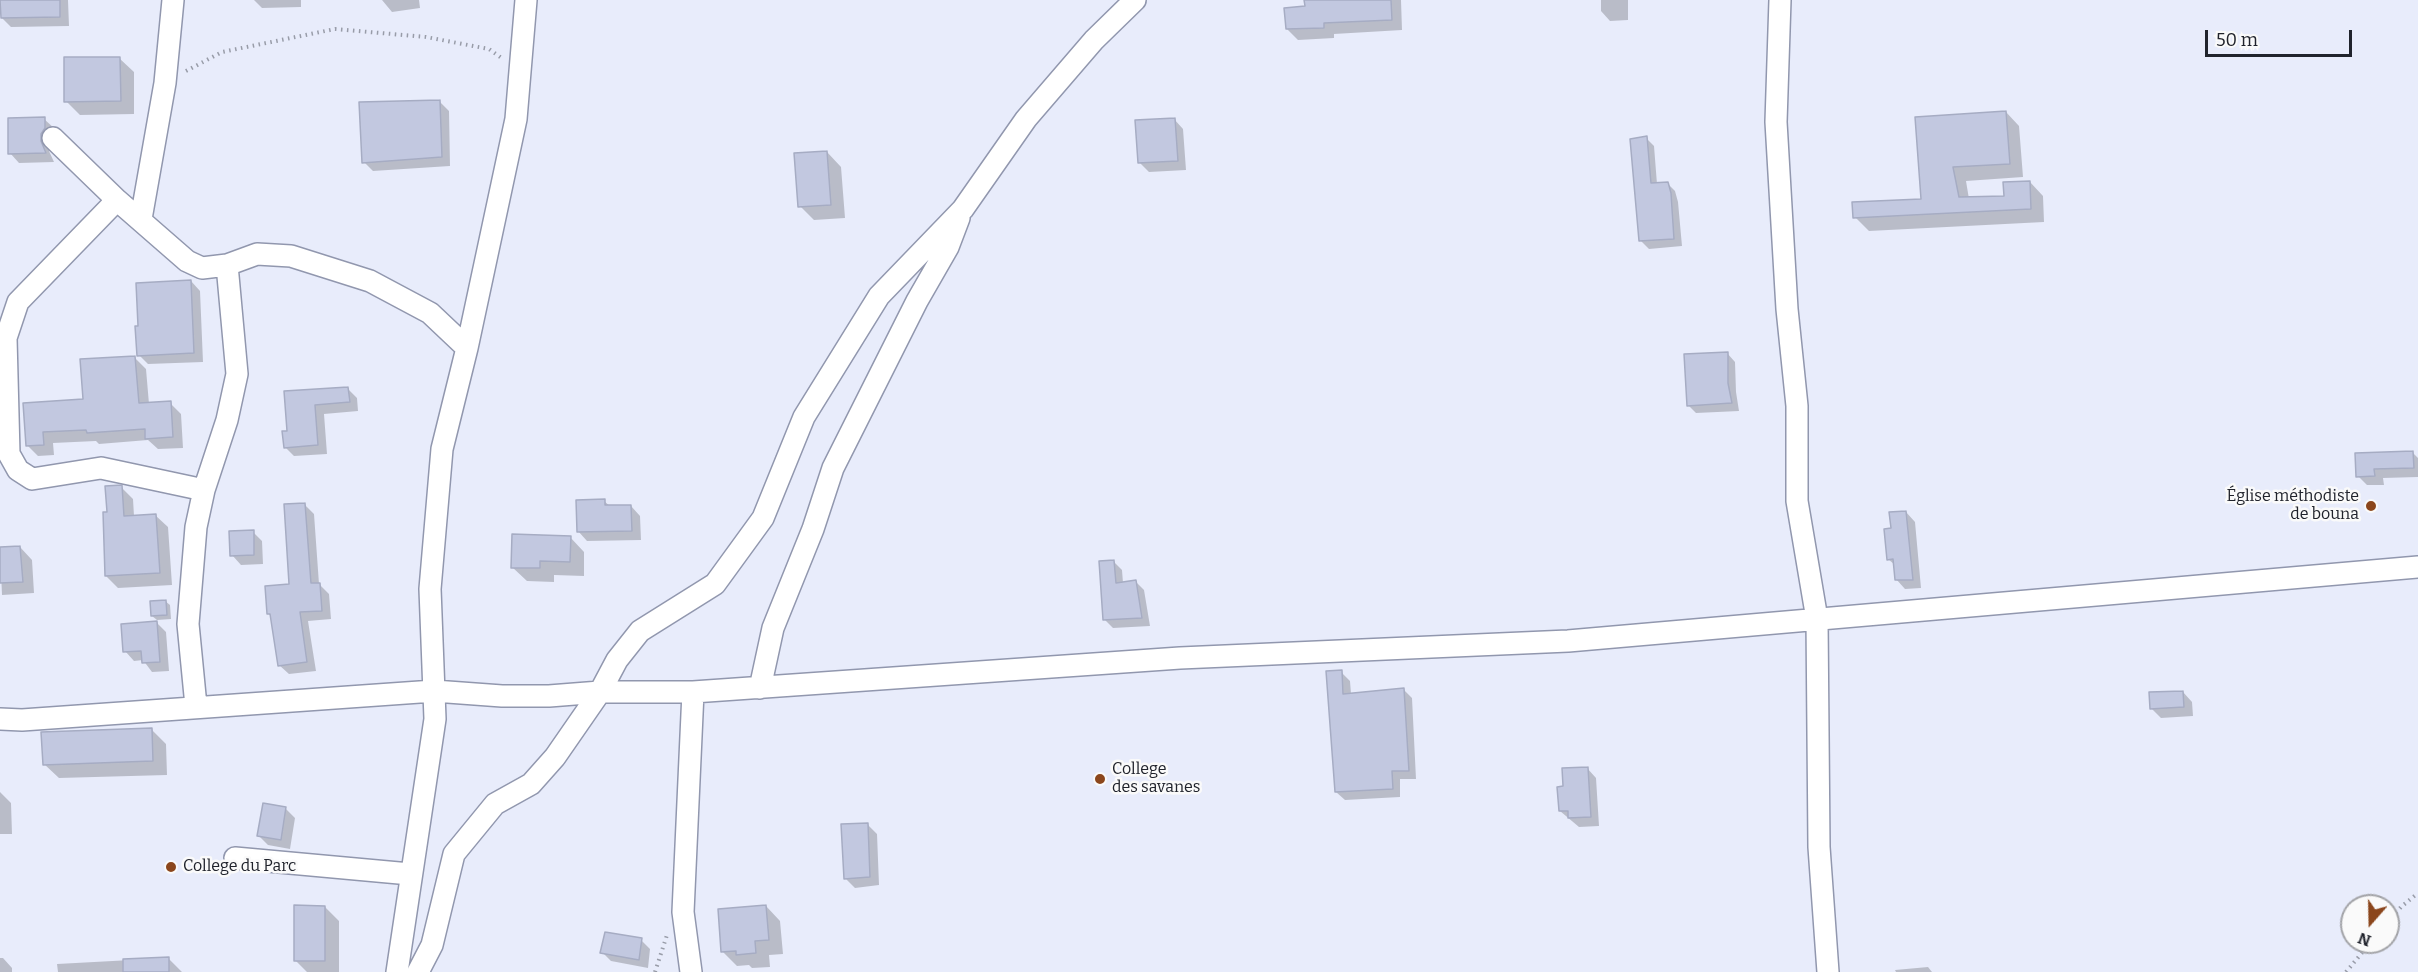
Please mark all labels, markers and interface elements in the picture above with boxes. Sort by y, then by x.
scale bar [2208,18,2355,56]
text: 50 m [2216,29,2258,51]
place label: Église méthodiste de bouna [2227,487,2359,525]
marker: Église méthodiste de bouna [2364,499,2378,513]
place label: College des savanes [1112,760,1200,798]
marker: College des savanes [1093,772,1107,786]
place label: College du Parc [183,857,296,877]
marker: College du Parc [164,860,178,874]
north arrow [2340,894,2400,954]
text: N [2355,928,2373,951]

